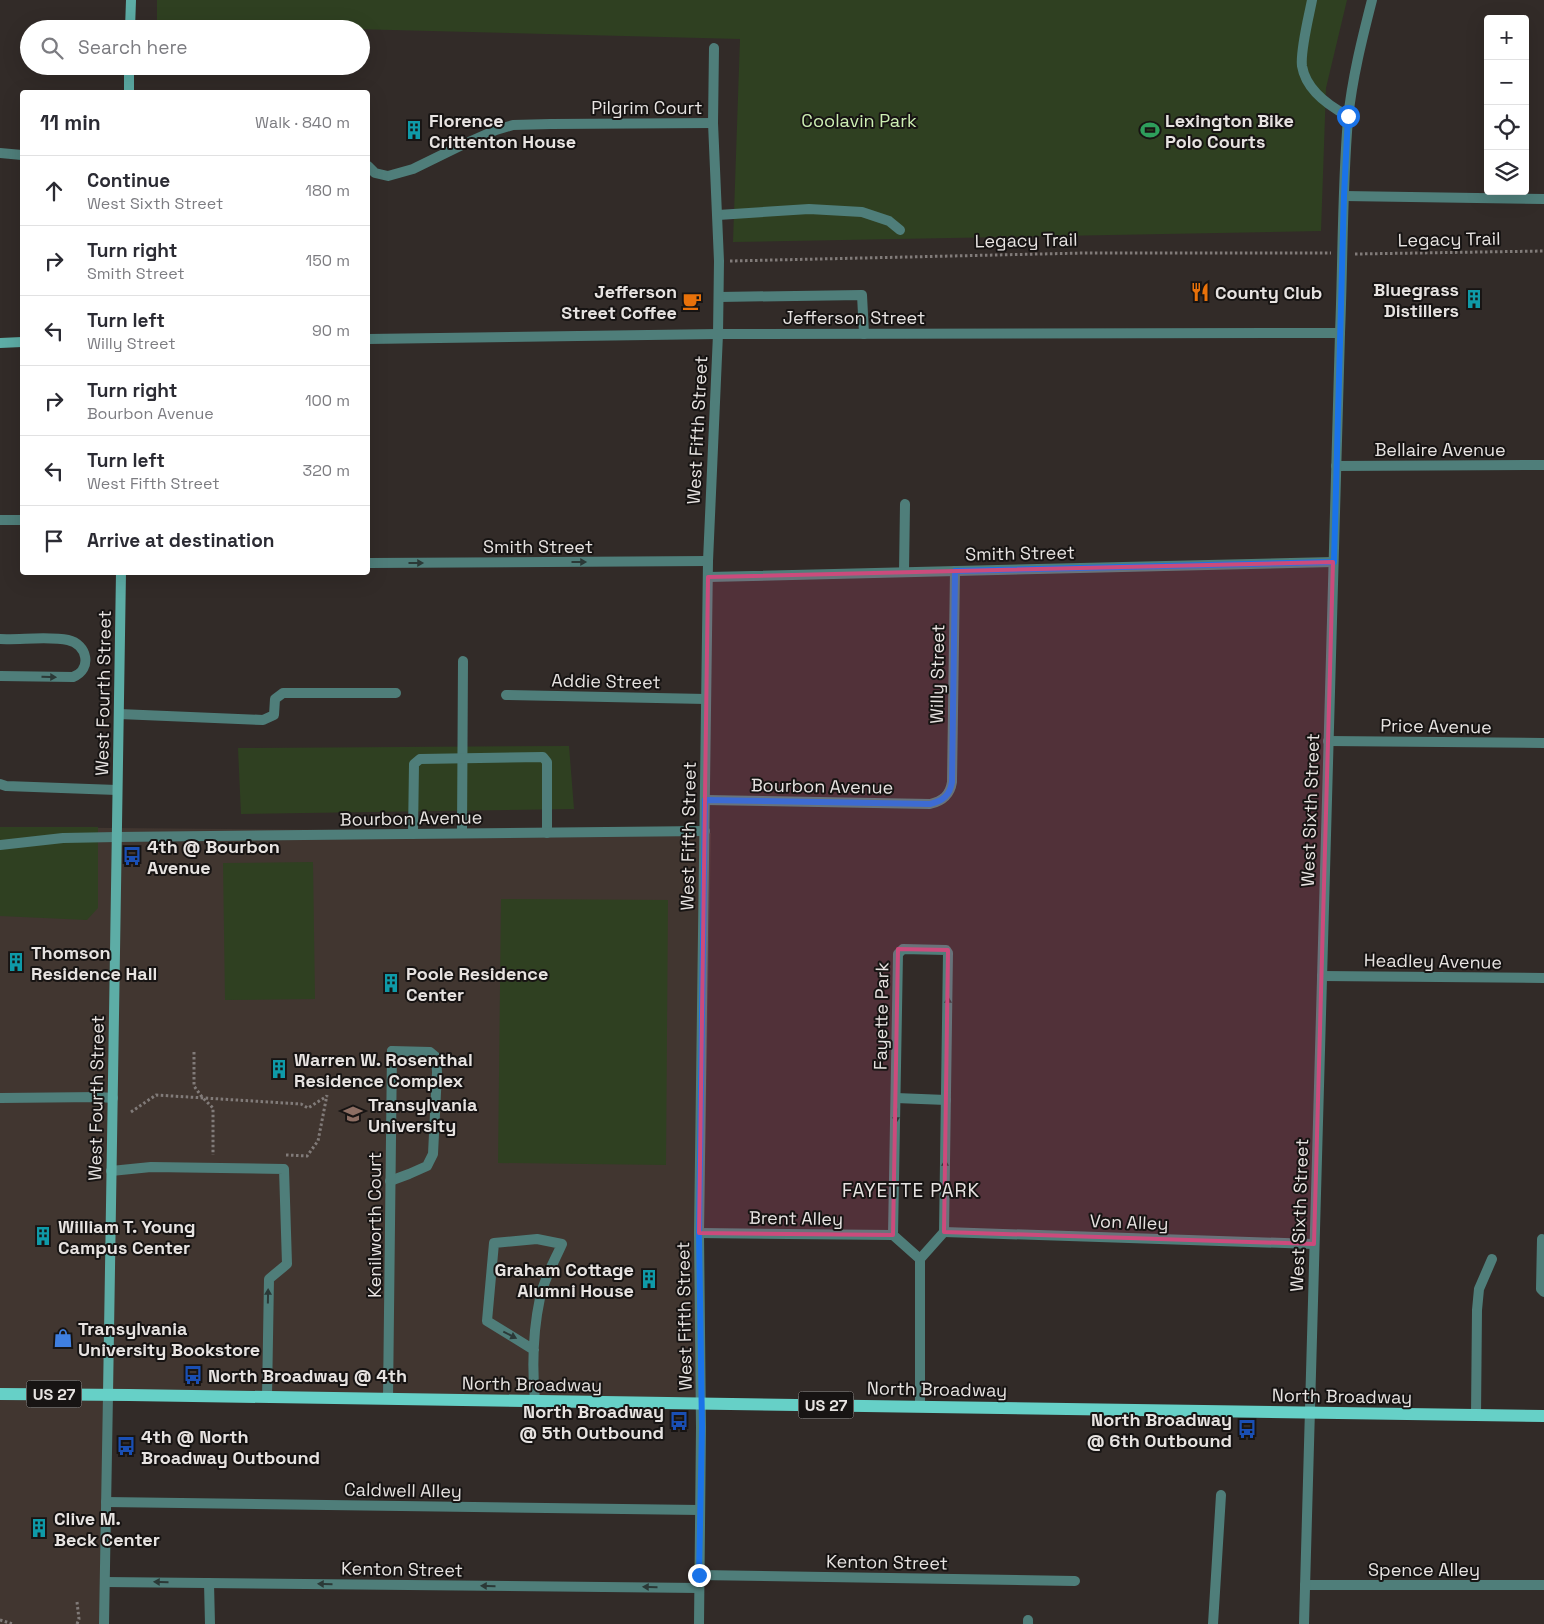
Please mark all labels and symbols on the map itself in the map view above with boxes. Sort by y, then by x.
street label: Pilgrim Court [591,96,703,119]
route start [1337,105,1360,128]
place label: Florence Crittenton House [429,109,576,153]
park label: Coolavin Park [801,109,917,132]
place label: Lexington Bike Polo Courts [1165,109,1294,153]
building icon: Florence Crittenton House [403,119,425,141]
sports icon: Lexington Bike Polo Courts [1139,119,1161,141]
street label: Legacy Trail [1397,227,1501,251]
street label: Legacy Trail [974,228,1078,252]
place label: Bluegrass Distillers [1373,278,1459,322]
place label: Jefferson Street Coffee [561,280,677,324]
restaurant icon: County Club [1189,281,1211,303]
place label: County Club [1215,281,1322,304]
building icon: Bluegrass Distillers [1463,288,1485,310]
cafe icon: Jefferson Street Coffee [681,290,703,312]
street label: Jefferson Street [783,306,925,329]
street label: West Fifth Street [682,355,712,505]
street label: Bellaire Avenue [1374,438,1506,461]
street label: Smith Street [483,535,593,558]
street label: Smith Street [965,541,1075,565]
one-way arrow [571,558,587,566]
one-way arrow [408,559,424,567]
street label: West Fourth Street [90,610,116,776]
street label: Willy Street [925,624,949,724]
street label: Addie Street [551,669,661,693]
one-way arrow [41,673,57,681]
street label: Price Avenue [1380,714,1492,738]
street label: West Sixth Street [1296,733,1324,887]
street label: West Fifth Street [675,761,701,911]
street label: Bourbon Avenue [751,773,893,799]
street label: Bourbon Avenue [340,805,482,831]
place label: 4th @ Bourbon Avenue [147,835,280,879]
bus stop icon: 4th @ Bourbon Avenue [121,845,143,867]
place label: Thomson Residence Hall [31,941,157,985]
street label: Headley Avenue [1364,948,1502,974]
building icon: Thomson Residence Hall [5,951,27,973]
street label: Fayette Park [869,961,893,1070]
place label: Poole Residence Center [406,962,548,1006]
building icon: Poole Residence Center [380,972,402,994]
one-way arrow [944,996,952,1012]
street label: West Fourth Street [83,1015,109,1181]
place label: Warren W. Rosenthal Residence Complex [294,1048,473,1092]
building icon: Warren W. Rosenthal Residence Complex [268,1058,290,1080]
place label: Transylvania University [368,1093,478,1137]
school or university icon: Transylvania University [342,1103,364,1125]
one-way arrow [891,1109,899,1125]
street label: West Sixth Street [1285,1138,1313,1292]
street label: Kenilworth Court [363,1152,386,1298]
one-way arrow [941,1158,949,1174]
district label: FAYETTE PARK [842,1178,980,1203]
street label: Brent Alley [749,1206,843,1230]
street label: Von Alley [1089,1209,1169,1235]
place label: William T. Young Campus Center [58,1215,196,1259]
building icon: William T. Young Campus Center [32,1225,54,1247]
street label: West Fifth Street [671,1241,697,1391]
place label: Graham Cottage Alumni House [495,1258,634,1302]
building icon: Graham Cottage Alumni House [638,1268,660,1290]
one-way arrow [265,1287,273,1303]
place label: Transylvania University Bookstore [78,1317,260,1361]
shop icon: Transylvania University Bookstore [52,1327,74,1349]
one-way arrow [503,1331,518,1339]
bus stop icon: North Broadway @ 4th [182,1364,204,1386]
place label: North Broadway @ 4th [208,1364,407,1387]
street label: North Broadway [462,1371,602,1397]
street label: North Broadway [867,1376,1007,1402]
road number: US 27 [27,1380,82,1408]
street label: North Broadway [1272,1383,1412,1409]
road number: US 27 [798,1392,854,1418]
place label: North Broadway @ 5th Outbound [519,1400,664,1444]
place label: North Broadway @ 6th Outbound [1087,1408,1232,1452]
bus stop icon: North Broadway @ 5th Outbound [668,1410,690,1432]
bus stop icon: North Broadway @ 6th Outbound [1236,1418,1258,1440]
place label: 4th @ North Broadway Outbound [141,1425,320,1469]
bus stop icon: 4th @ North Broadway Outbound [115,1435,137,1457]
street label: Caldwell Alley [344,1477,462,1503]
place label: Clive M. Beck Center [54,1507,160,1551]
building icon: Clive M. Beck Center [28,1517,50,1539]
street label: Kenton Street [826,1549,948,1575]
street label: Kenton Street [341,1556,463,1582]
street label: Spence Alley [1368,1558,1480,1581]
route end [688,1564,711,1587]
one-way arrow [152,1578,168,1586]
one-way arrow [317,1580,333,1588]
one-way arrow [480,1582,496,1590]
one-way arrow [642,1583,658,1591]

